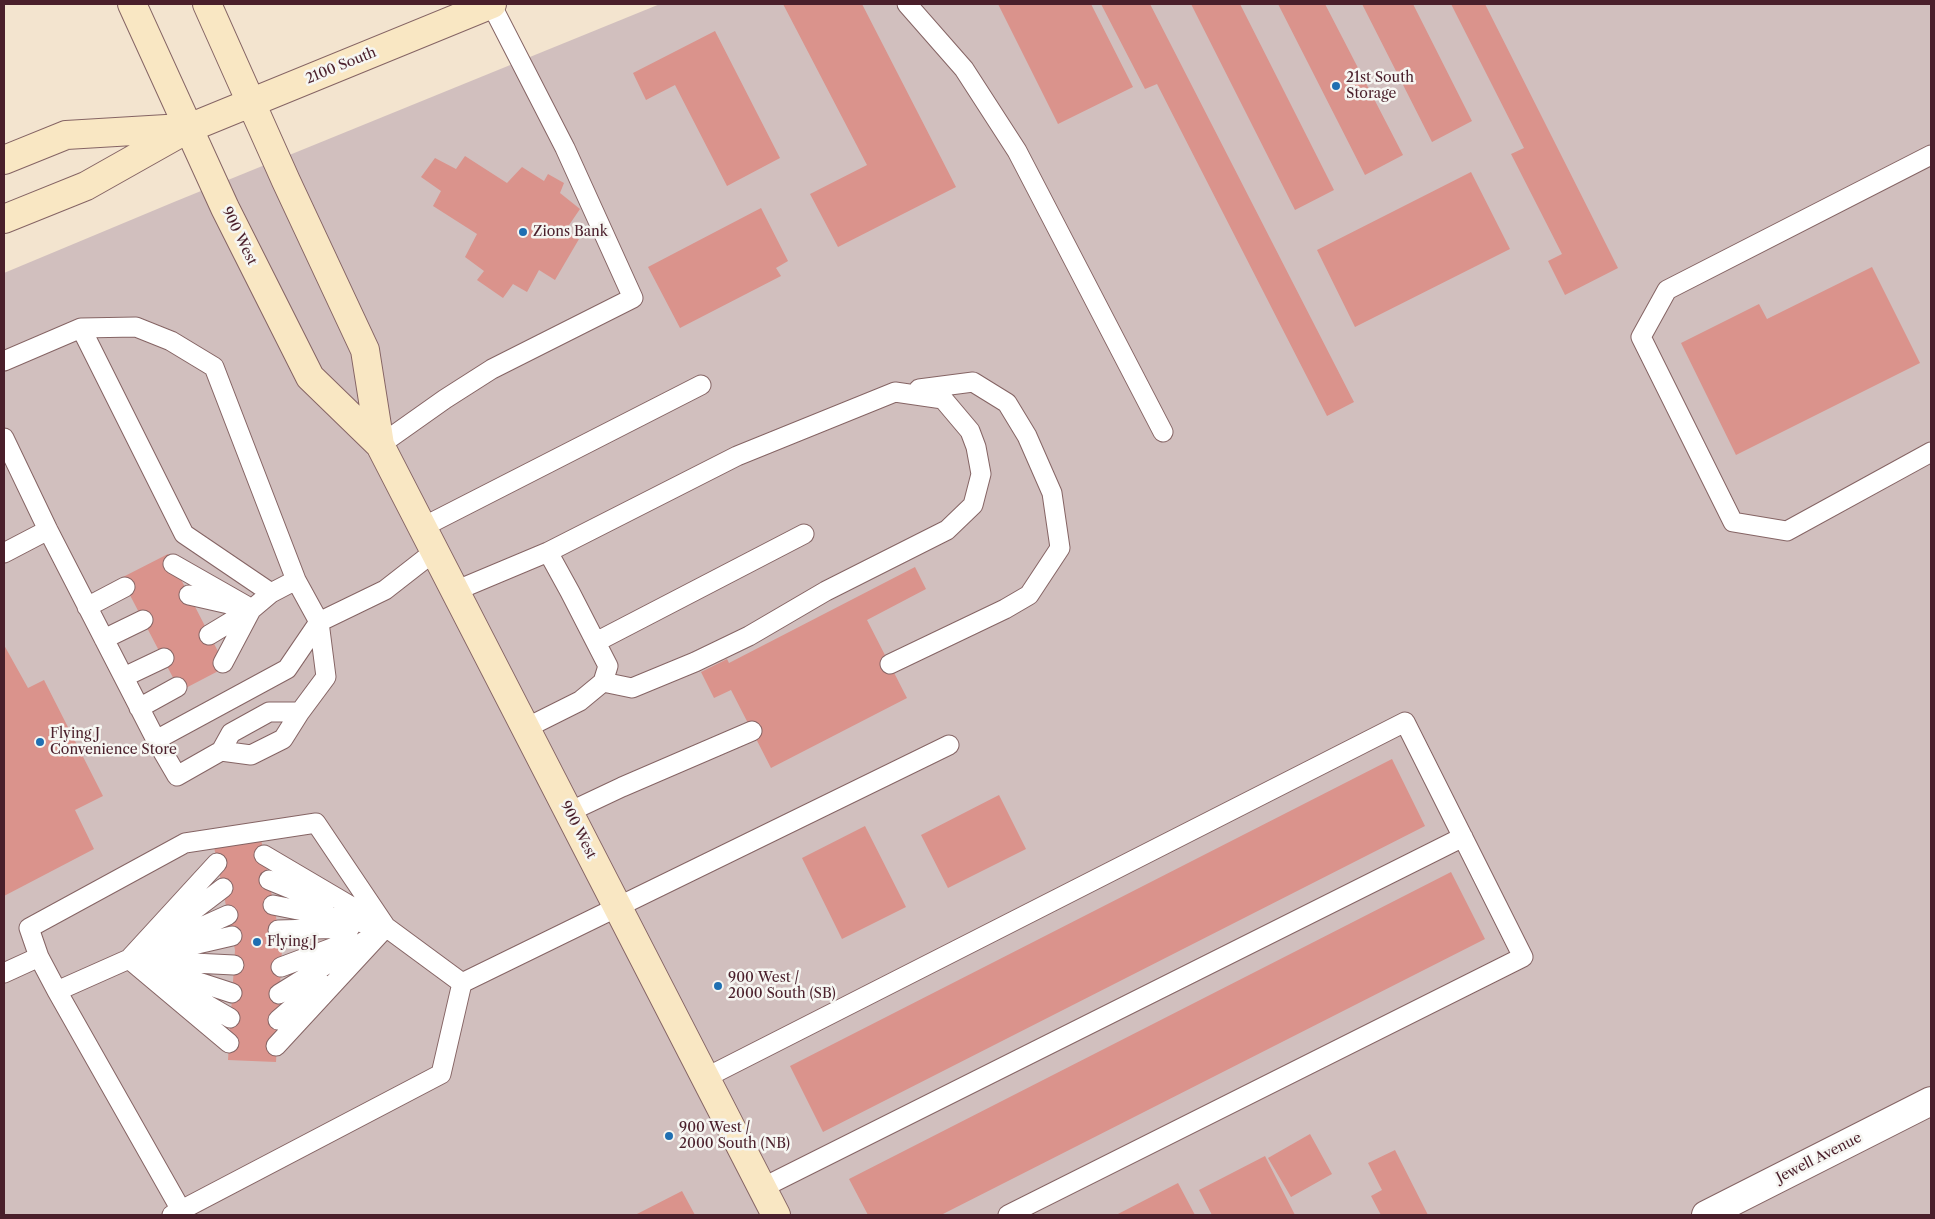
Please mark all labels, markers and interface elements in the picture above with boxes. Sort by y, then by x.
street label: 2100 South [303,44,379,88]
place label: 21st South Storage [1346,70,1414,102]
marker: 21st South Storage [1330,80,1342,92]
street label: 900 West [218,204,260,268]
place label: Zions Bank [533,224,608,240]
marker: Zions Bank [517,226,529,238]
place label: Flying J Convenience Store [50,726,177,759]
marker: Flying J Convenience Store [34,736,46,748]
street label: 900 West [556,798,600,862]
place label: Flying J [267,934,317,950]
marker: Flying J [251,936,263,948]
place label: 900 West / 2000 South (SB) [728,970,836,1002]
marker: 900 West / 2000 South (SB) [712,980,724,992]
place label: 900 West / 2000 South (NB) [679,1120,790,1152]
street label: Jewell Avenue [1774,1129,1864,1187]
marker: 900 West / 2000 South (NB) [663,1130,675,1142]

